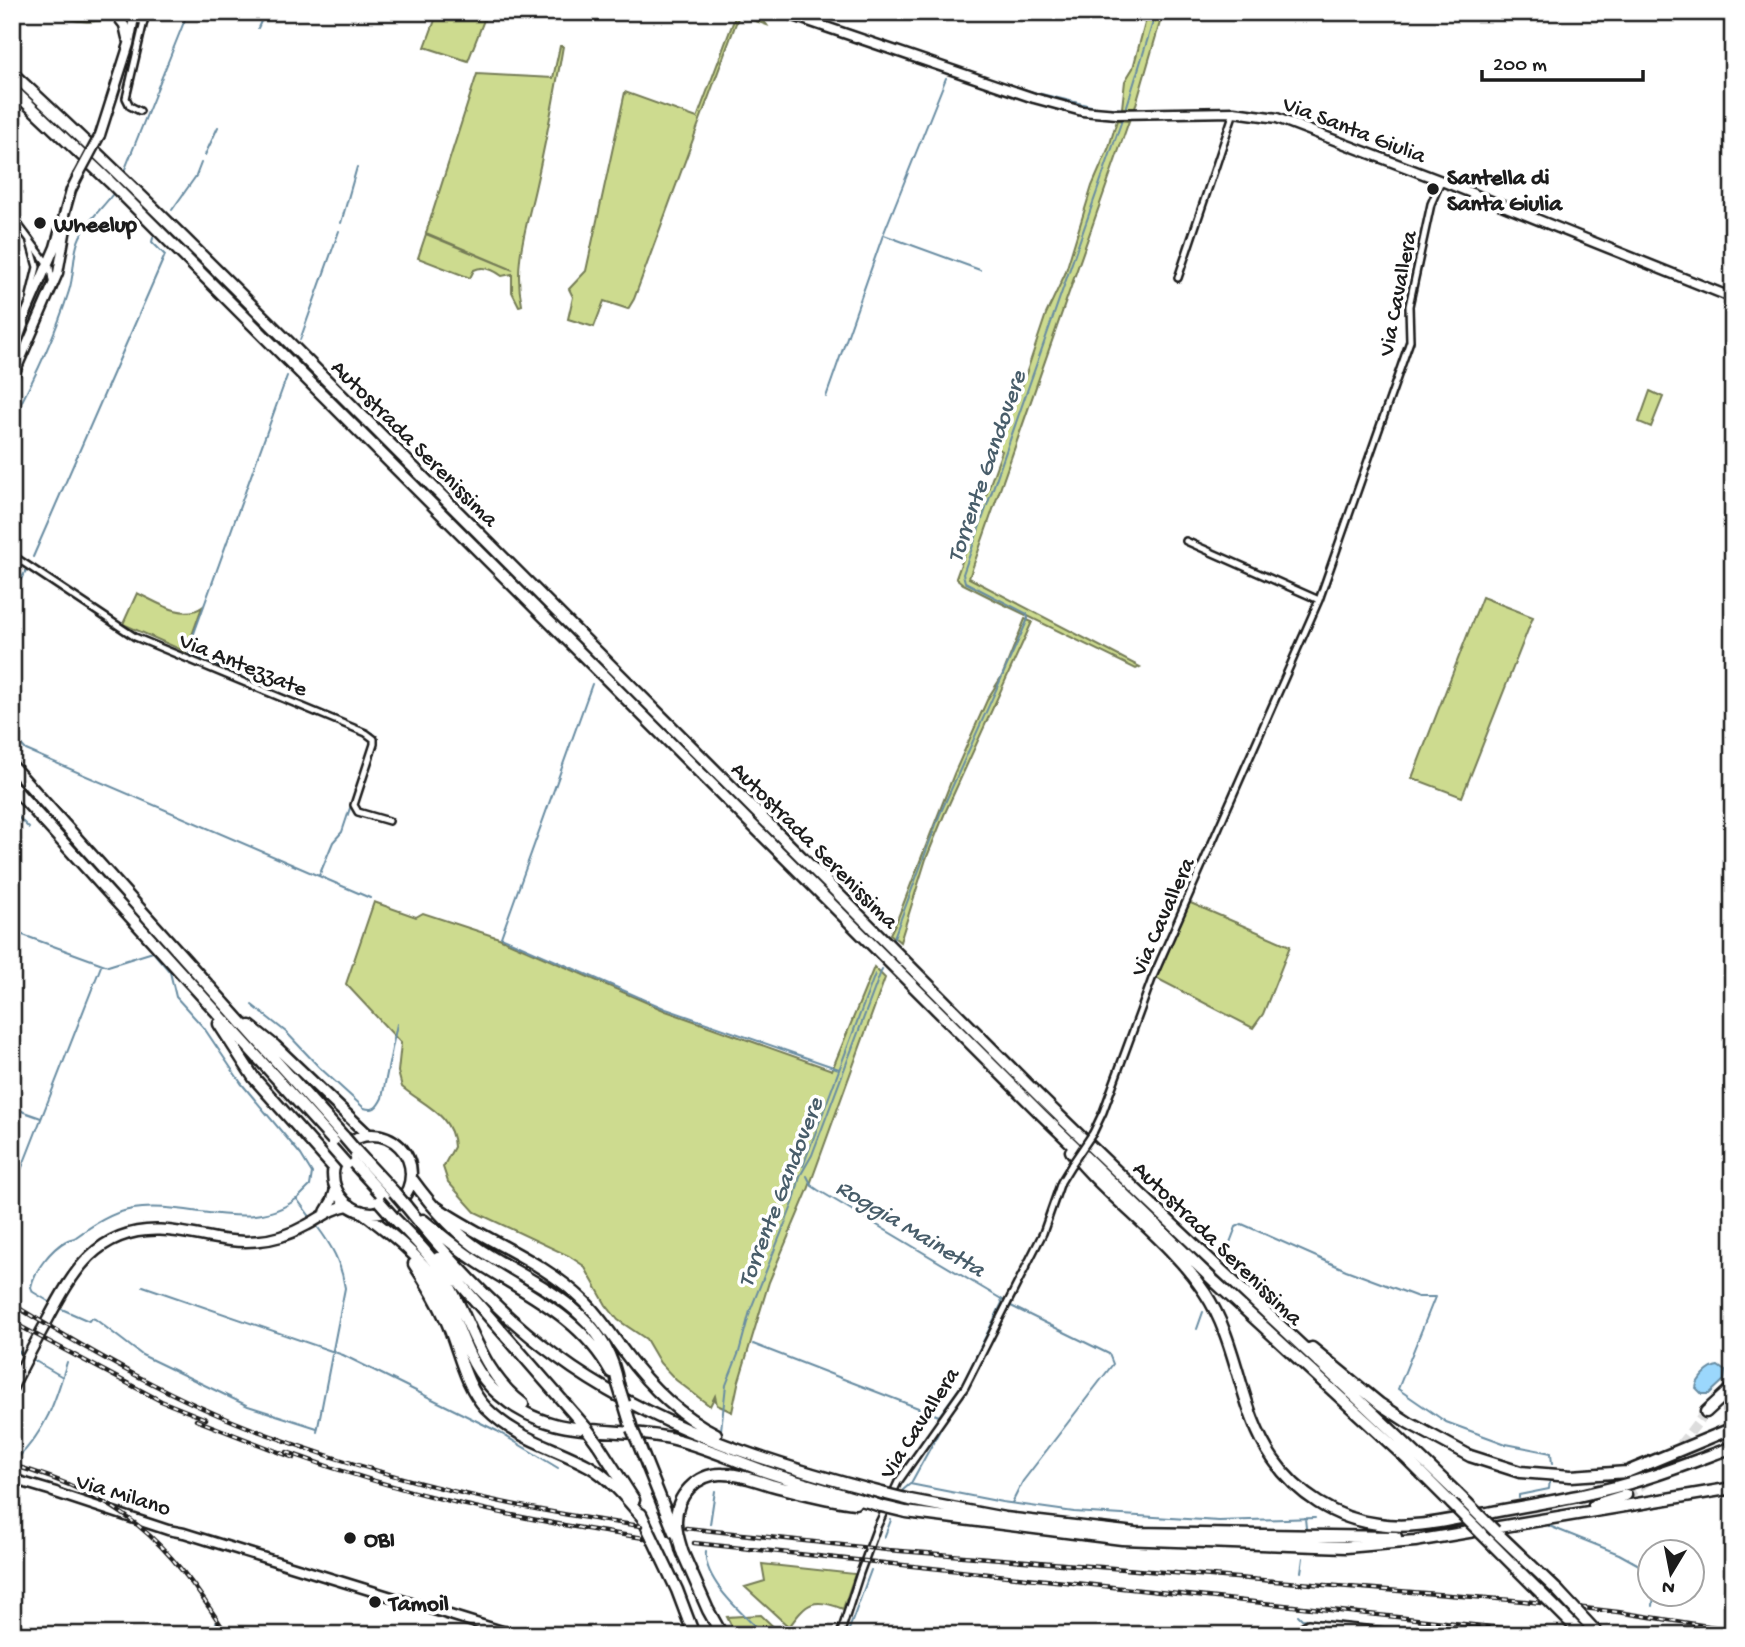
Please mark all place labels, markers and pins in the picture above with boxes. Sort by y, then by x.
place label: Santella di Santa Giulia [1447,166,1563,219]
marker: Santella di Santa Giulia [1425,181,1441,197]
place label: Wheelup [53,213,138,240]
marker: Wheelup [32,215,48,231]
place label: OBI [364,1528,395,1555]
marker: OBI [342,1530,358,1546]
place label: Tamoil [387,1592,449,1619]
marker: Tamoil [367,1594,383,1610]

